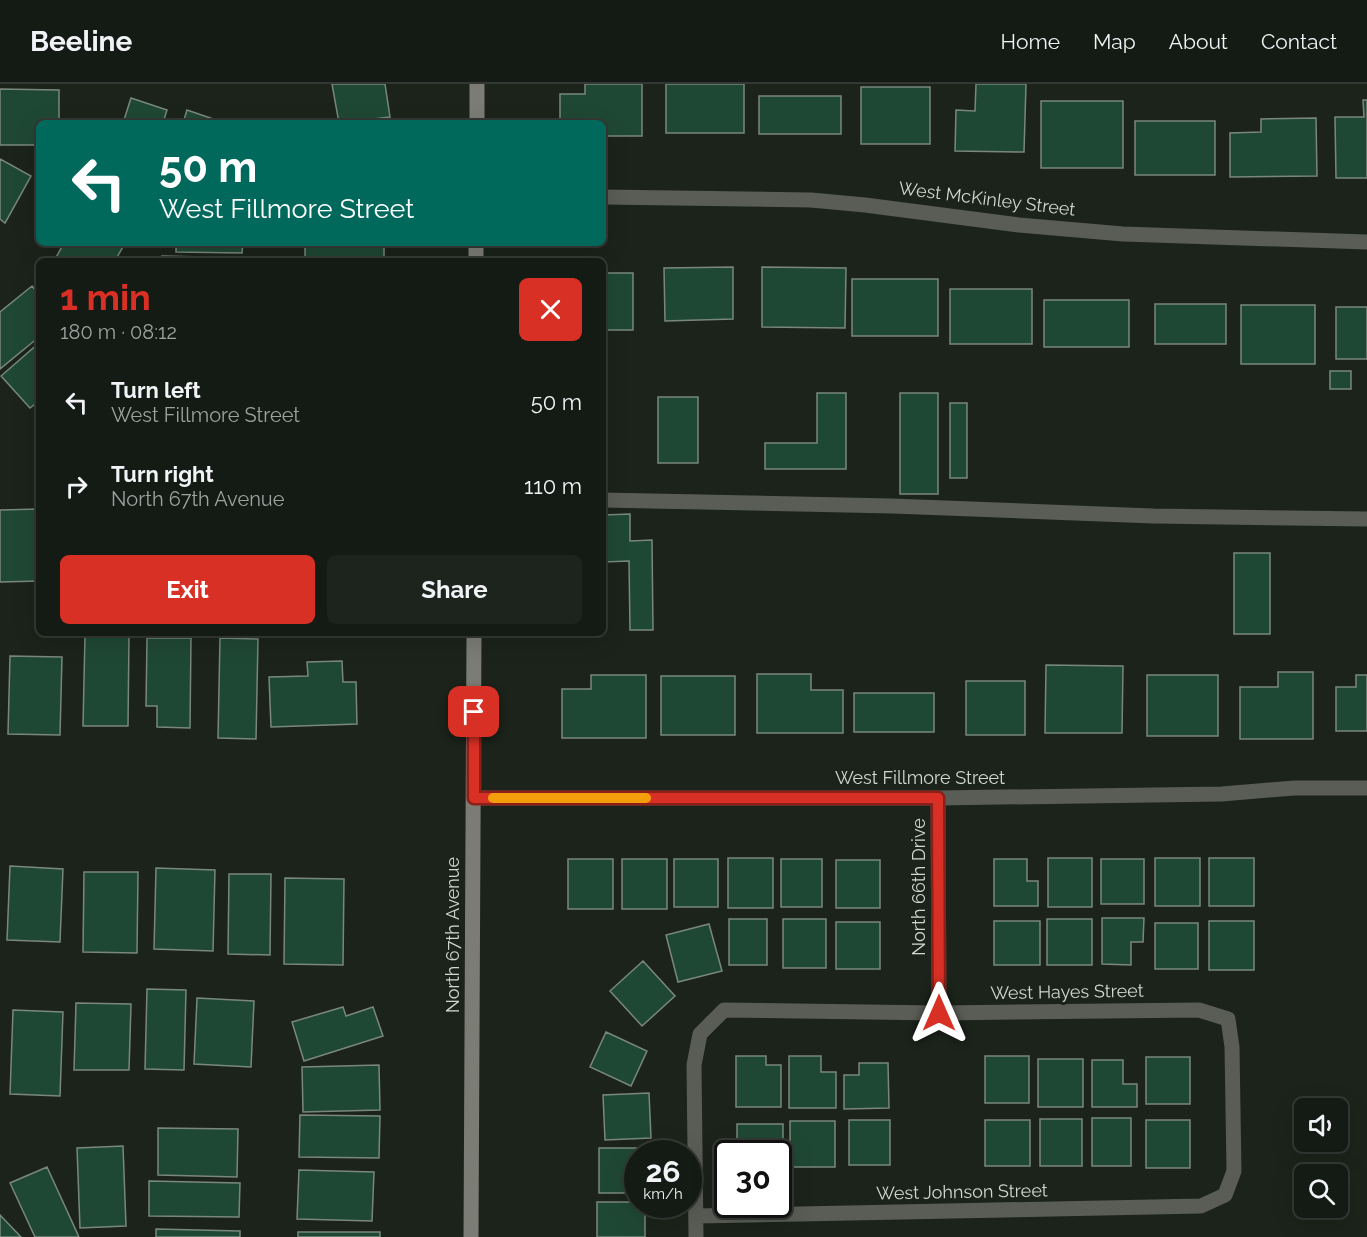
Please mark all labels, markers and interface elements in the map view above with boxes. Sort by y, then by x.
text: Beeline [30,25,132,58]
text: Home [1001,29,1060,54]
text: Map [1093,29,1136,54]
text: About [1169,29,1228,54]
text: Contact [1261,29,1337,54]
text: 50 m [159,143,257,192]
icon: left [60,144,138,222]
street label: West McKinley Street [897,177,1077,220]
text: West Fillmore Street [159,193,414,224]
text: 1 min [60,276,151,318]
button: close [519,278,582,341]
text: 180 m · 08:12 [60,320,177,344]
text: Turn left [111,377,201,403]
icon: left [60,386,93,419]
text: 50 m [531,389,582,415]
text: West Fillmore Street [111,403,300,427]
text: Turn right [111,461,214,487]
icon: right [60,470,93,503]
text: 110 m [524,473,582,499]
text: North 67th Avenue [111,487,284,511]
button: Exit [60,555,315,624]
button: Share [327,555,582,624]
pin [448,686,499,737]
icon: arrive [457,695,490,728]
street label: West Fillmore Street [835,767,1005,788]
street label: North 66th Drive [908,818,929,956]
street label: North 67th Avenue [442,857,463,1013]
street label: West Hayes Street [990,980,1144,1003]
position arrow [907,981,971,1045]
map controls [1294,1098,1348,1218]
button: sound [1294,1098,1348,1152]
speed limit sign: 30 [714,1140,792,1218]
text: 26 [645,1154,681,1189]
button: search [1294,1164,1348,1218]
street label: West Johnson Street [876,1180,1048,1203]
text: km/h [643,1185,683,1203]

